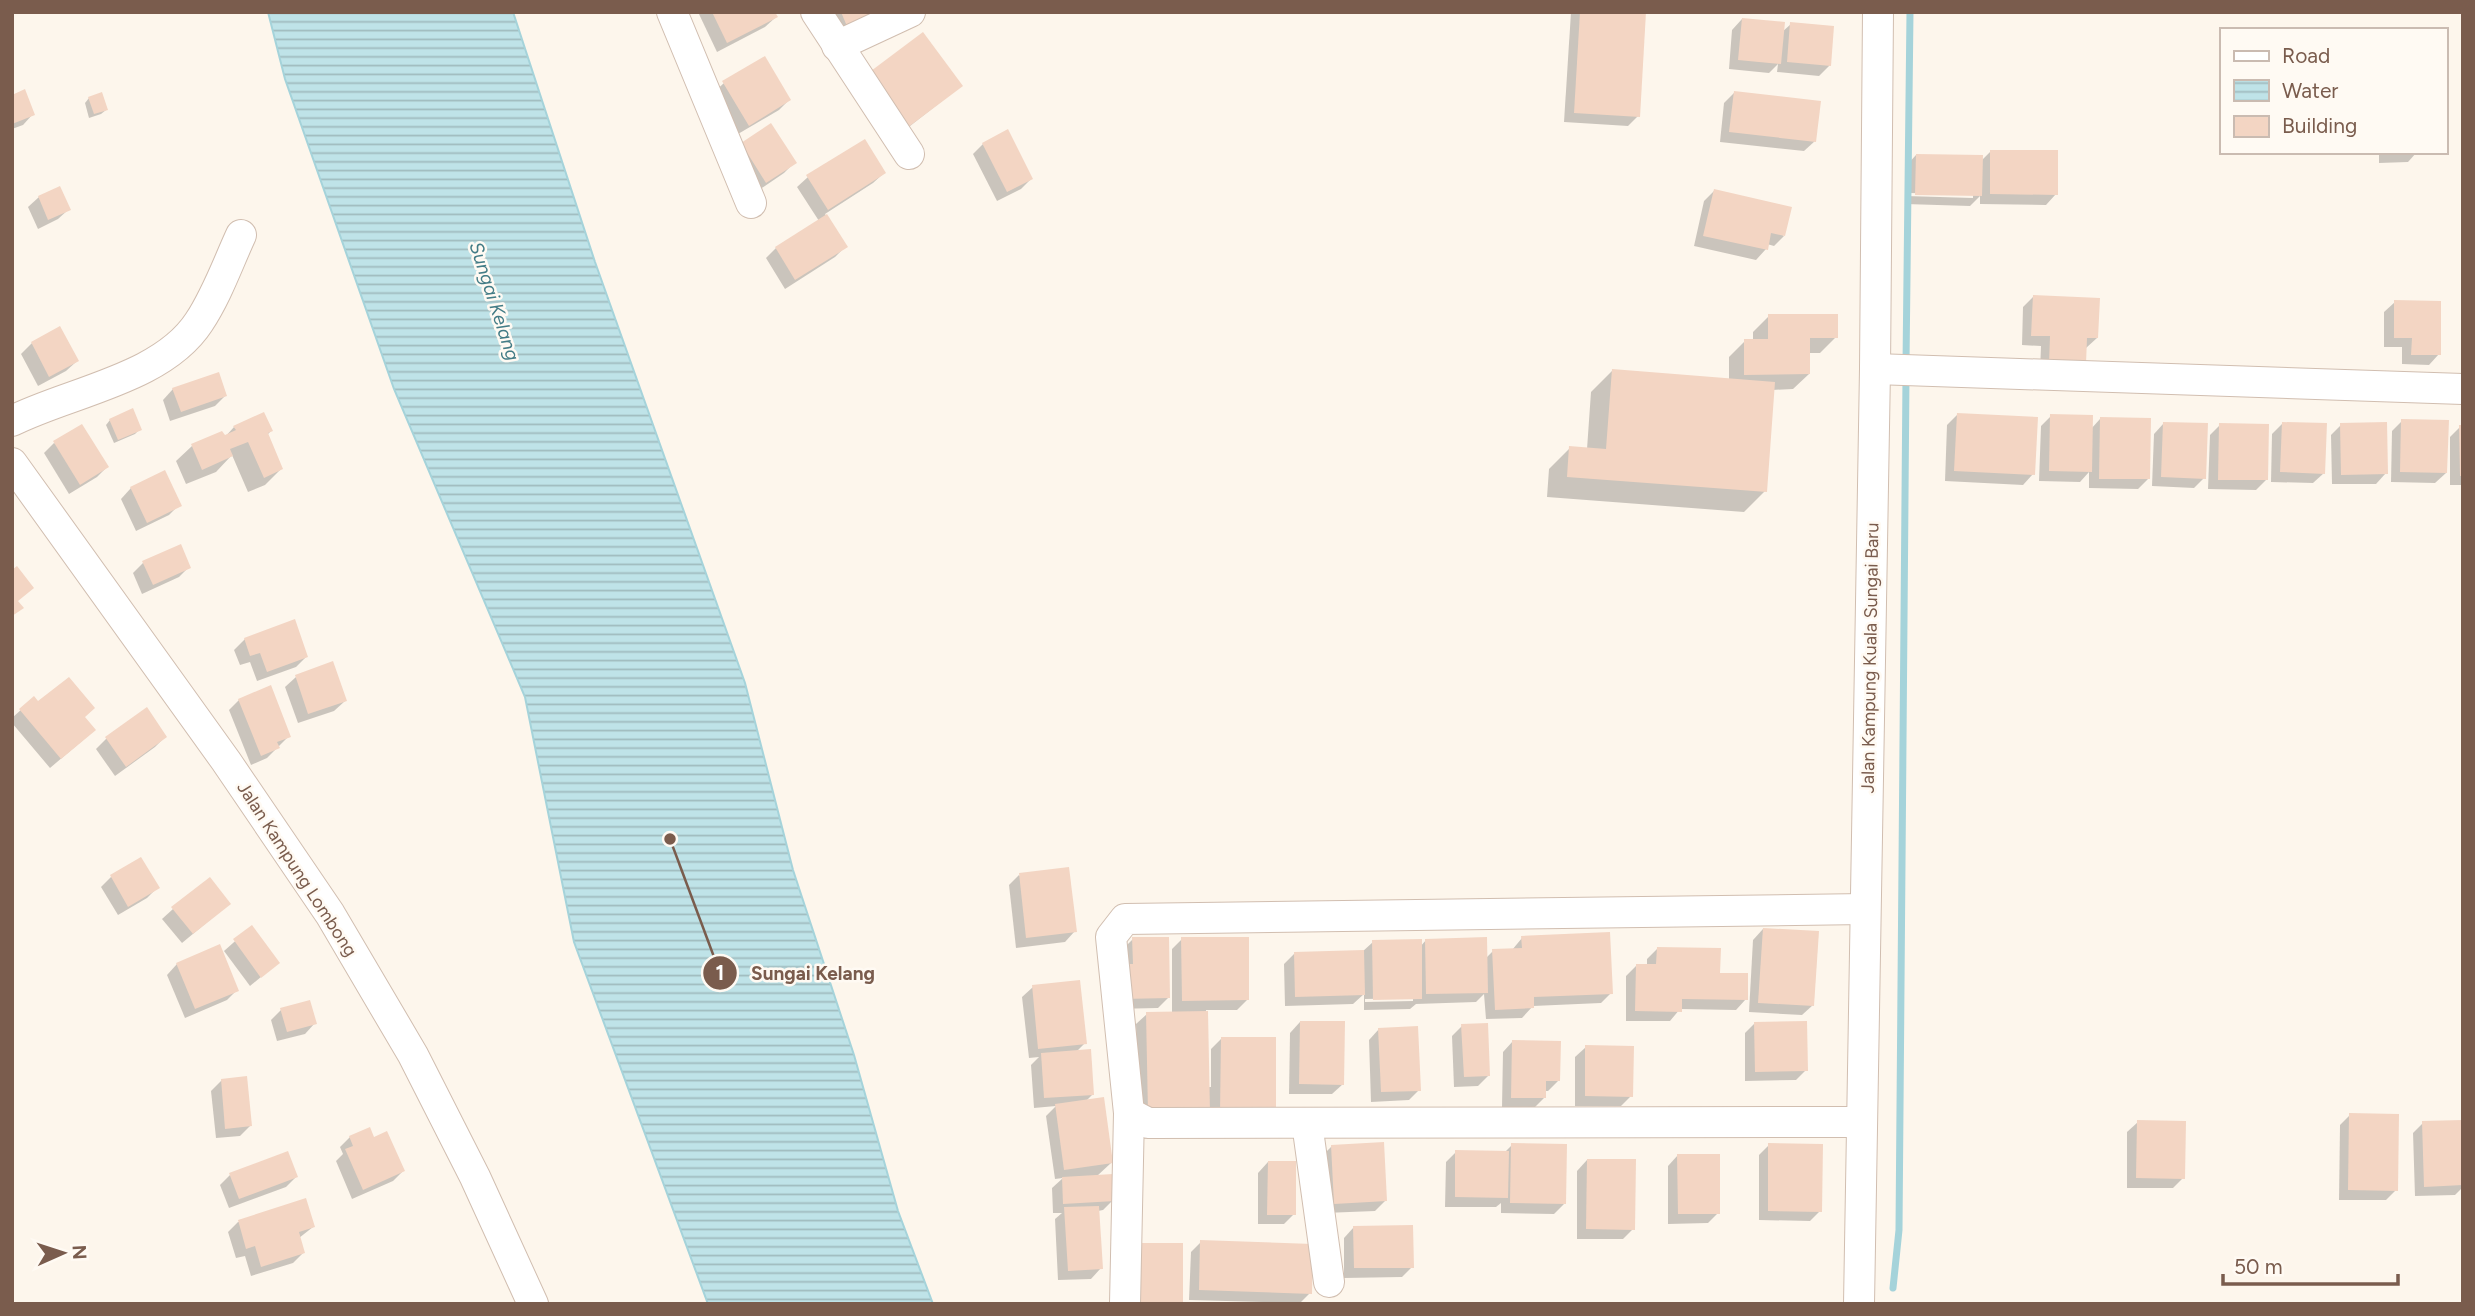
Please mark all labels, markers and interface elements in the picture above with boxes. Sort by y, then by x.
legend [2220,28,2447,154]
text: Road [2282,43,2330,68]
text: Water [2282,78,2338,103]
text: Building [2282,113,2357,138]
water label: Sungai Kelang [465,239,524,363]
street label: Jalan Kampung Kuala Sungai Baru [1857,522,1883,794]
street label: Jalan Kampung Lombong [232,778,362,960]
callout: Sungai Kelang [702,953,889,993]
text: 1 [716,960,724,985]
text: Sungai Kelang [751,962,875,985]
north arrow [28,1218,98,1288]
scale bar [2223,1242,2398,1286]
text: N [68,1244,91,1260]
text: 50 m [2234,1254,2283,1279]

